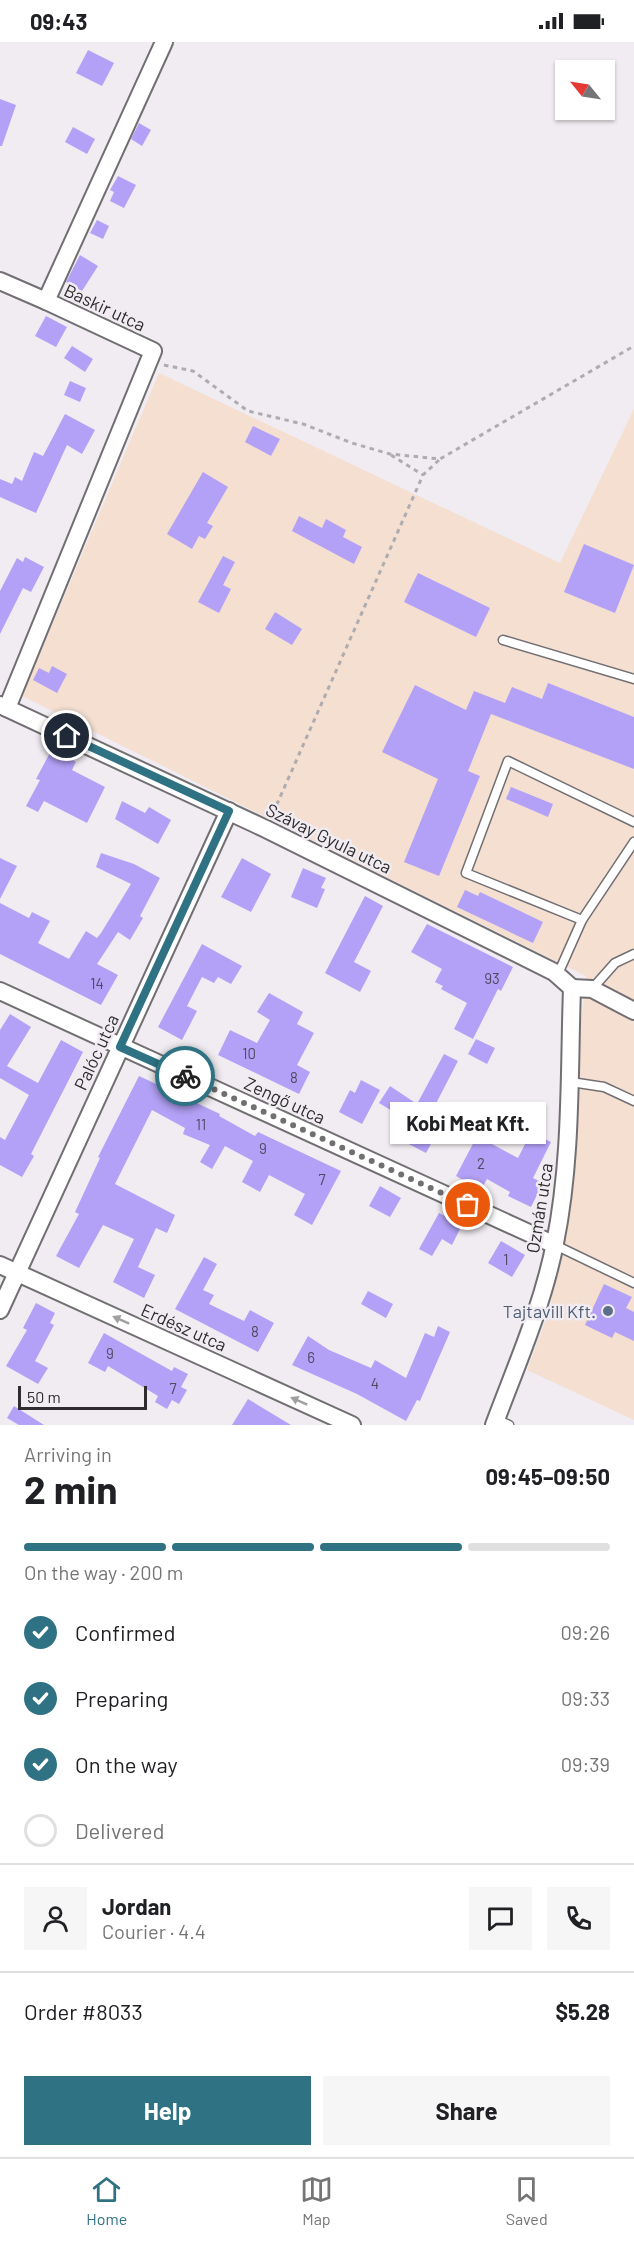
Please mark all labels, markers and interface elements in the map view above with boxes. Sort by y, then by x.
text: 09:43 [30,8,87,34]
north arrow [555,60,615,120]
map controls [555,60,615,120]
street label: Baskir utca [61,279,149,335]
pin [41,710,92,761]
icon: home [50,719,83,752]
street label: Szávay Gyula utca [262,798,396,878]
house number: 93 [484,969,500,987]
house number: 14 [90,974,104,992]
street label: Palóc utca [69,1011,123,1093]
house number: 10 [242,1044,256,1062]
courier [155,1046,215,1106]
icon: bike [169,1060,202,1093]
house number: 8 [290,1068,298,1086]
street label: Zengő utca [241,1072,329,1128]
callout: Kobi Meat Kft. [390,1103,546,1145]
text: Kobi Meat Kft. [406,1111,530,1135]
house number: 11 [196,1115,206,1133]
house number: 9 [259,1139,267,1157]
house number: 2 [477,1154,485,1172]
street label: Ozmán utca [521,1161,557,1255]
house number: 7 [318,1170,326,1188]
pin [442,1179,493,1230]
icon: bag [451,1188,484,1221]
house number: 1 [503,1250,509,1268]
street label: Erdész utca [138,1298,230,1356]
place label: Tajtavill Kft. [503,1300,596,1322]
marker: Tajtavill Kft. [601,1304,615,1318]
one-way arrow [112,1315,130,1325]
house number: 8 [251,1322,259,1340]
house number: 9 [106,1344,114,1362]
house number: 6 [307,1348,315,1366]
house number: 4 [371,1374,379,1392]
house number: 7 [169,1379,177,1397]
scale bar [18,1383,147,1410]
text: 50 m [27,1387,61,1406]
one-way arrow [290,1396,307,1405]
text: Arriving in [24,1442,112,1466]
text: 09:45–09:50 [486,1463,610,1489]
text: 2 min [24,1465,117,1512]
text: On the way · 200 m [24,1560,183,1584]
icon: check [24,1616,57,1649]
text: Confirmed [75,1619,175,1645]
text: 09:26 [560,1620,610,1644]
icon: check [24,1682,57,1715]
text: Preparing [75,1685,168,1711]
text: 09:33 [561,1686,610,1710]
icon: check [24,1748,57,1781]
text: On the way [75,1751,178,1777]
text: 09:39 [561,1752,610,1776]
text: Delivered [75,1817,164,1843]
button: person [24,1887,87,1950]
button: chat [469,1887,532,1950]
button: phone [547,1887,610,1950]
text: Jordan [102,1893,171,1919]
text: Courier · 4.4 [102,1919,206,1943]
text: Order #8033 [24,1998,143,2024]
text: $5.28 [555,1998,610,2024]
button: Help [24,2076,311,2145]
button: Share [323,2076,610,2145]
tab: Home [86,2173,127,2228]
tab: Map [300,2173,333,2228]
tab: Saved [506,2173,548,2228]

